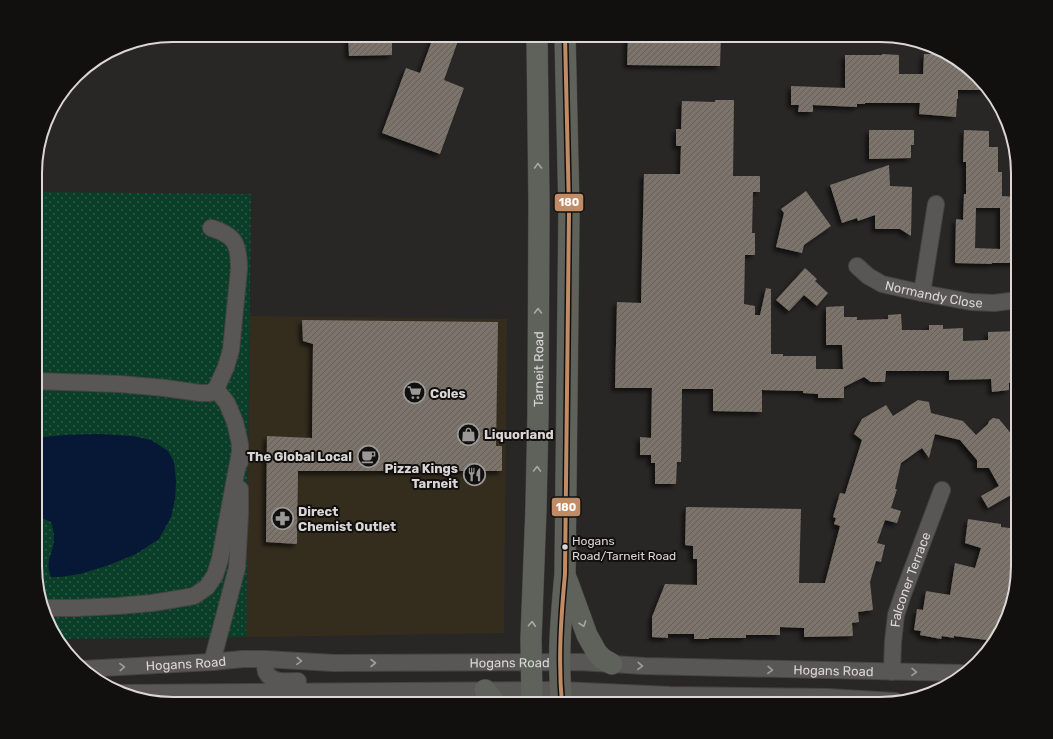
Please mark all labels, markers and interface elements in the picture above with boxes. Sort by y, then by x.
one-way arrow [534,163,542,169]
line badge: 180 [554,193,584,212]
text: 180 [559,196,579,209]
street label: Normandy Close [884,278,983,311]
one-way arrow [534,308,542,314]
street label: Tarneit Road [531,331,546,407]
supermarket icon: Coles [402,380,428,406]
place label: Coles [430,386,466,401]
shop icon: Liquorland [456,421,482,447]
place label: Liquorland [484,427,554,442]
cafe icon: The Global Local [355,443,381,469]
place label: The Global Local [247,449,352,464]
place label: Pizza Kings Tarneit [385,461,458,491]
restaurant icon: Pizza Kings Tarneit [461,462,487,488]
one-way arrow [533,466,541,472]
line badge: 180 [551,497,581,517]
text: 180 [556,501,576,514]
place label: Direct Chemist Outlet [298,504,396,534]
pharmacy icon: Direct Chemist Outlet [270,505,296,531]
street label: Falconer Terrace [888,530,934,628]
place label: Hogans Road/Tarneit Road [572,534,676,563]
marker: Hogans Road/Tarneit Road [560,542,570,552]
one-way arrow [578,620,586,627]
one-way arrow [527,621,536,627]
street label: Hogans Road [145,654,227,674]
street label: Hogans Road [469,655,550,671]
one-way arrow [296,657,302,666]
one-way arrow [370,659,376,667]
one-way arrow [119,662,125,671]
one-way arrow [637,662,643,670]
street label: Hogans Road [793,662,874,679]
one-way arrow [767,665,773,674]
one-way arrow [911,668,917,676]

